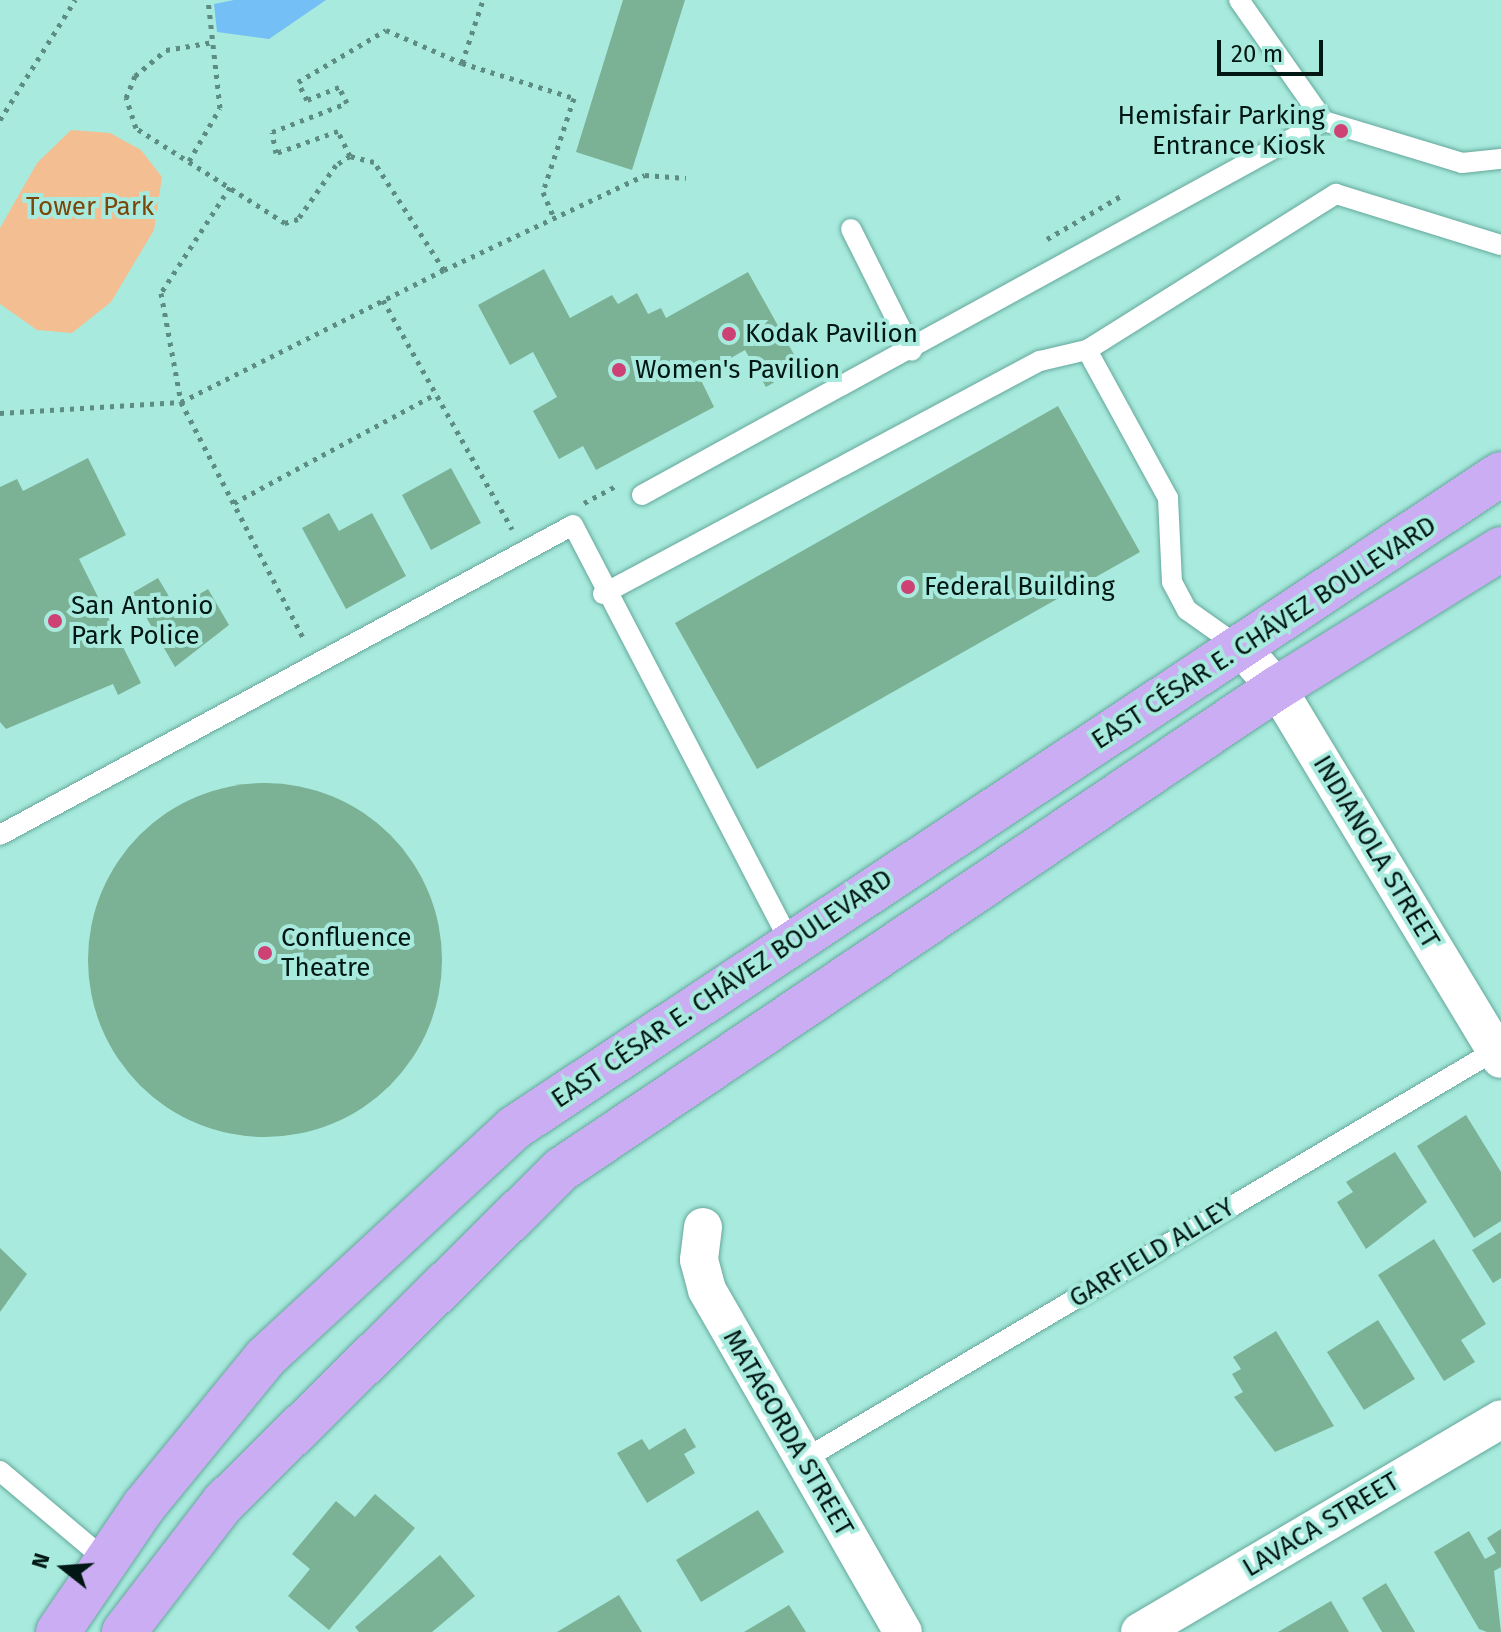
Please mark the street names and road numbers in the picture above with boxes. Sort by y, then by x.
street label: EAST CÉSAR E. CHÁVEZ BOULEVARD [1086,510,1442,756]
street label: INDIANOLA STREET [1306,750,1446,954]
street label: EAST CÉSAR E. CHÁVEZ BOULEVARD [546,863,898,1115]
street label: GARFIELD ALLEY [1064,1192,1240,1314]
street label: MATAGORDA STREET [716,1324,860,1542]
street label: LAVACA STREET [1237,1466,1405,1584]

